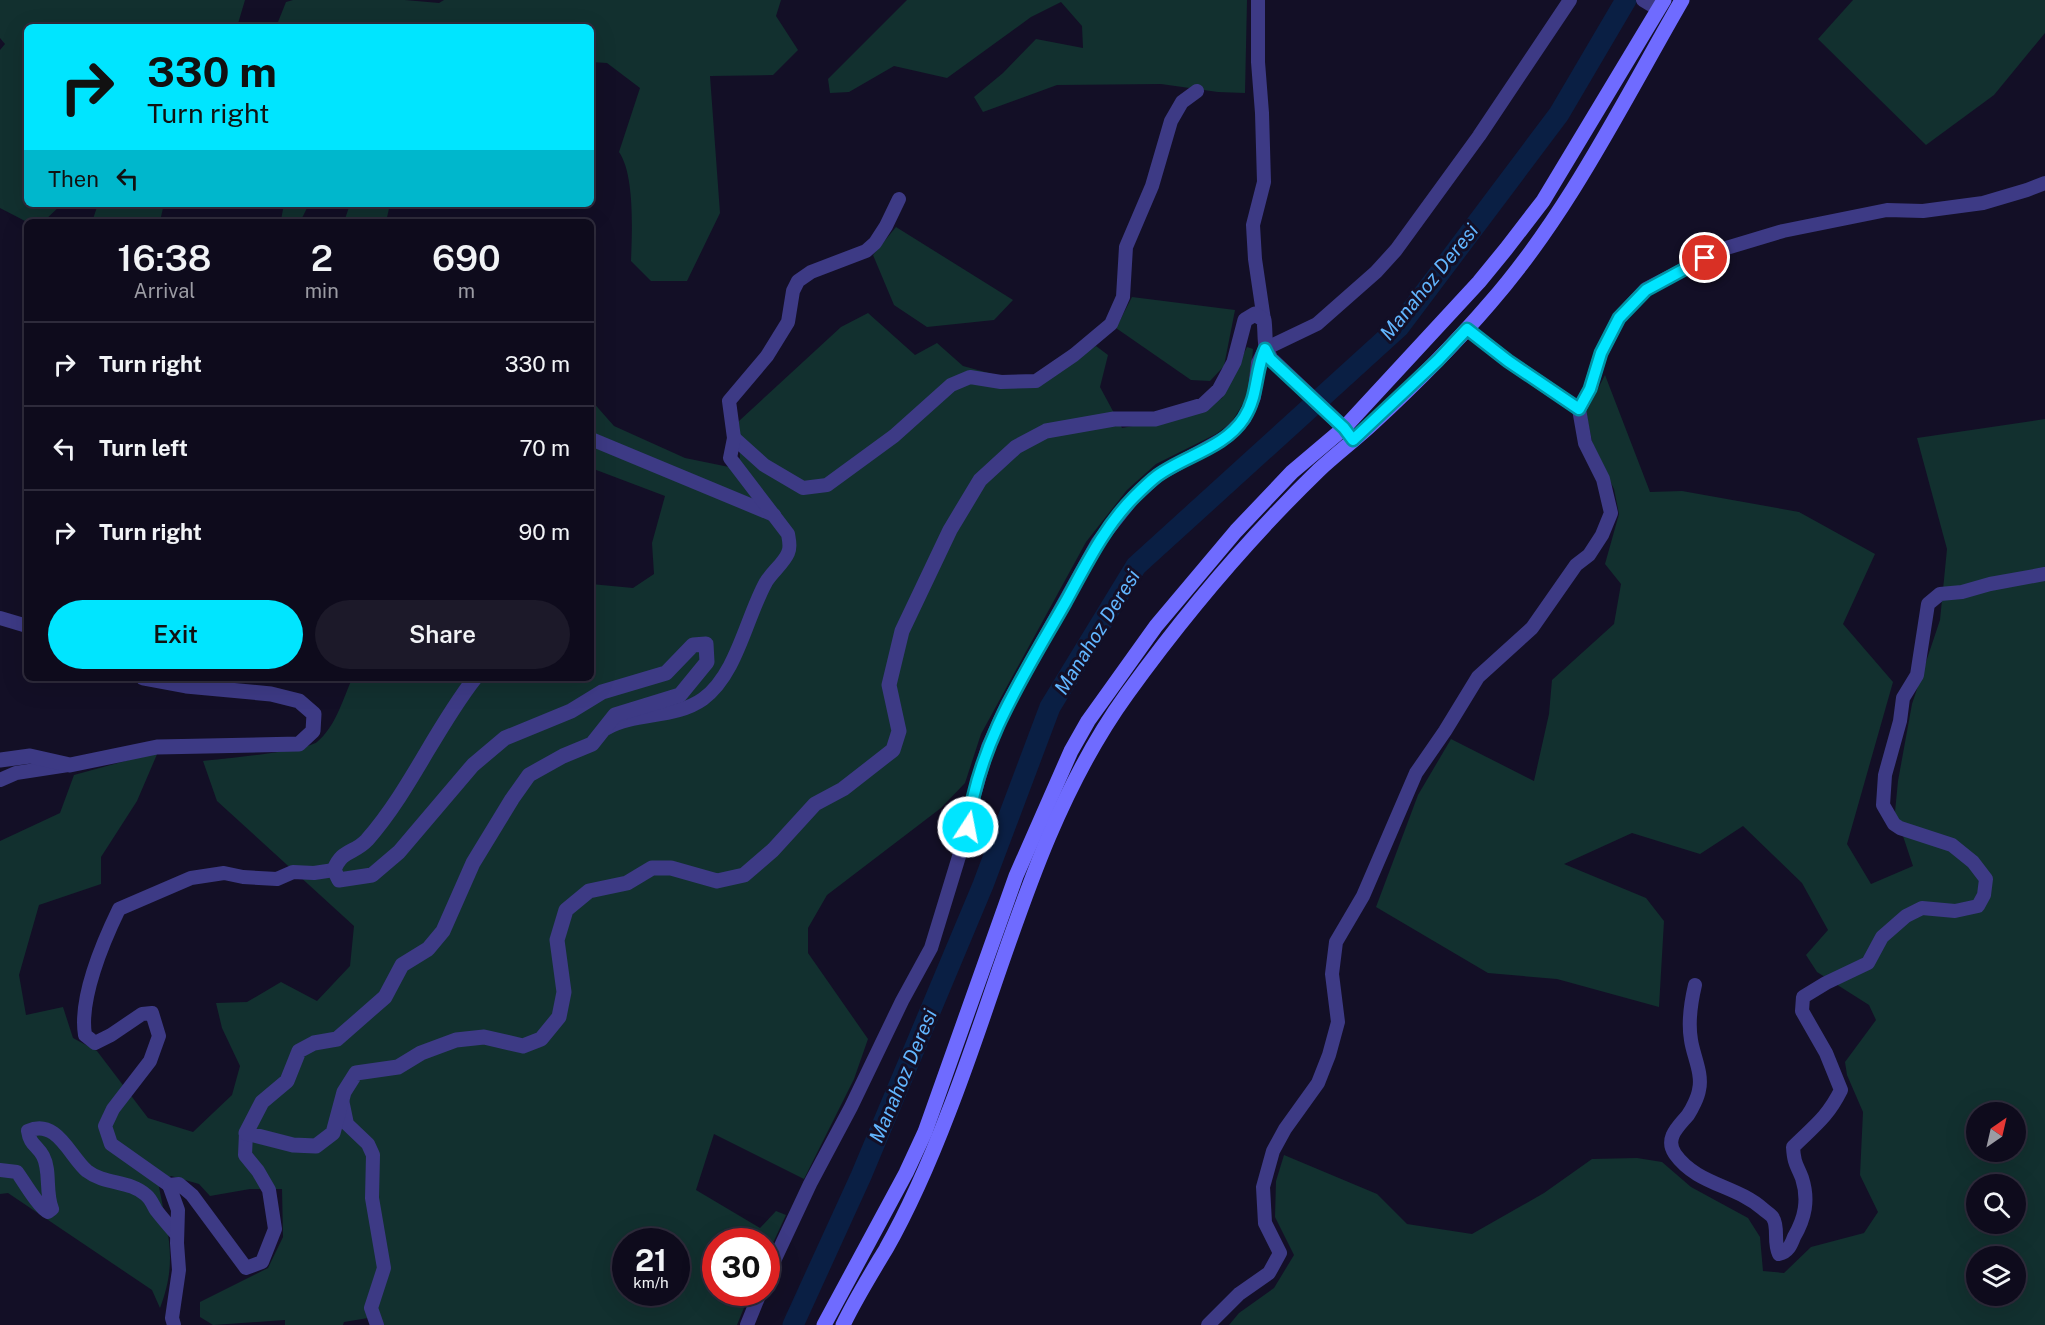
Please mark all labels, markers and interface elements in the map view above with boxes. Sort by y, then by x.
text: 330 m [147,47,277,96]
icon: right [48,48,126,126]
text: Turn right [147,97,270,129]
icon: left [111,162,144,195]
text: Then [48,166,99,192]
water label: Manahoz Deresi [1375,219,1483,345]
pin [1679,232,1730,283]
text: 16:38 [117,237,211,279]
text: 2 [311,237,333,279]
text: 690 [432,237,501,279]
icon: arrive [1688,241,1721,274]
text: Arrival [134,279,195,303]
text: min [305,279,339,303]
text: m [458,279,475,303]
icon: right [48,348,81,381]
text: Turn right [99,351,202,377]
text: 330 m [505,351,570,377]
icon: left [48,432,81,465]
text: Turn left [99,435,188,461]
text: 70 m [519,435,570,461]
icon: right [48,516,81,549]
text: Turn right [99,519,202,545]
text: 90 m [519,519,570,545]
water label: Manahoz Deresi [1049,565,1145,699]
button: Exit [48,600,303,669]
button: Share [315,600,570,669]
position arrow [936,795,1000,859]
water label: Manahoz Deresi [864,1006,942,1146]
north arrow [1966,1102,2026,1162]
map controls [1966,1102,2026,1306]
button: search [1966,1174,2026,1234]
speed limit sign: 30 [702,1228,780,1306]
text: 21 [635,1242,667,1278]
button: layers [1966,1246,2026,1306]
text: km/h [633,1274,669,1291]

